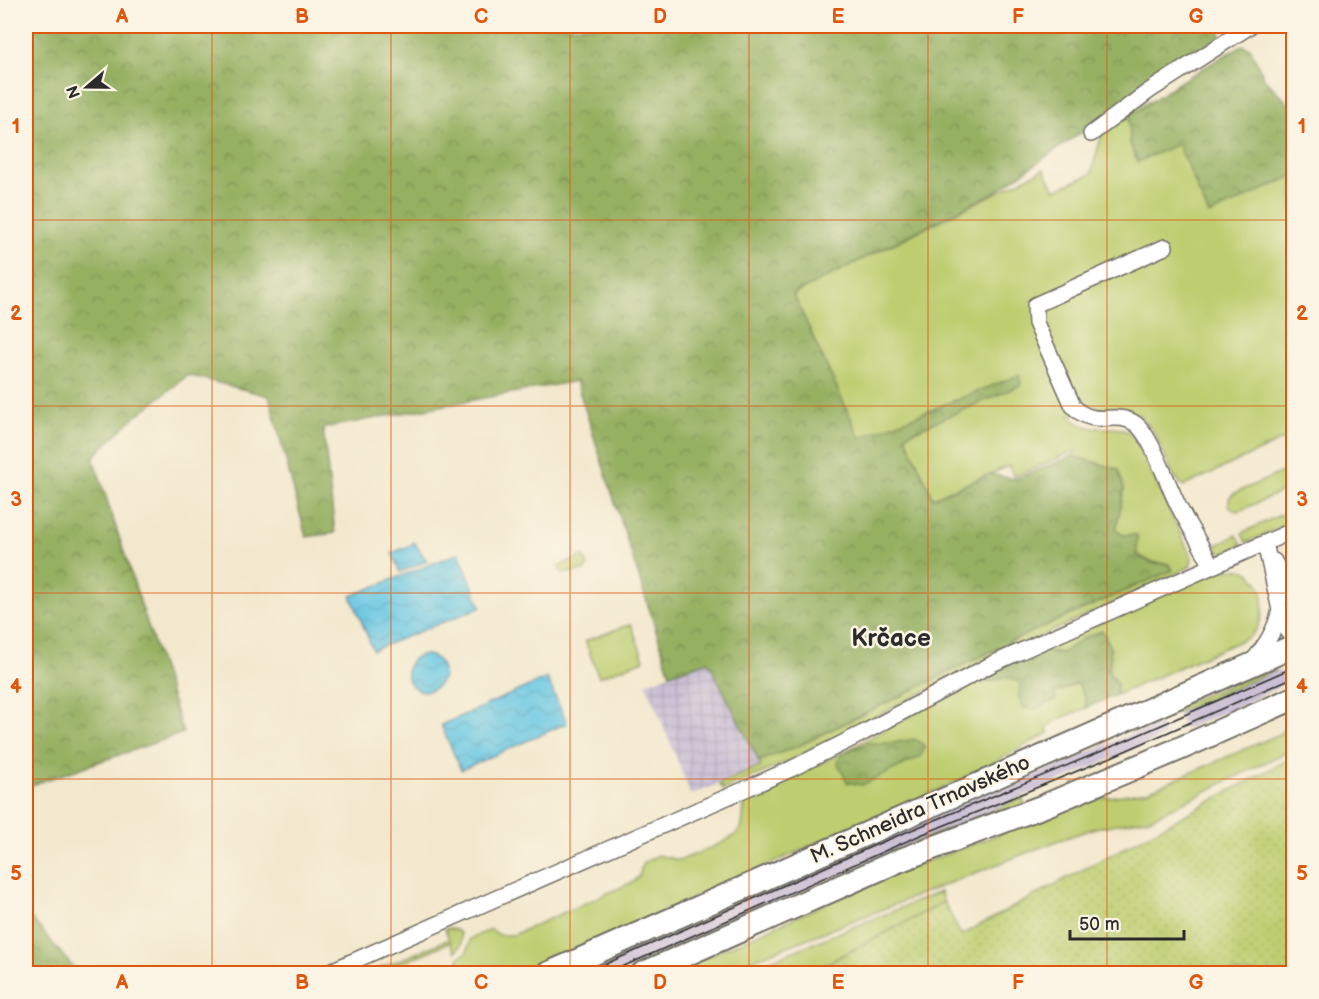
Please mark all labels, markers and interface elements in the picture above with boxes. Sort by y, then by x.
text: A [115,5,129,29]
text: B [295,5,309,29]
text: C [474,5,488,29]
text: D [653,5,667,29]
text: E [832,5,845,29]
text: F [1012,5,1024,29]
text: G [1189,5,1204,29]
north arrow [57,57,117,117]
text: N [63,83,85,101]
text: 1 [12,115,20,139]
text: 1 [1298,115,1306,139]
text: 2 [10,302,22,326]
text: 2 [1296,302,1308,326]
text: 3 [10,488,22,512]
text: 3 [1296,488,1308,512]
district label: Krčace [851,624,931,653]
text: 4 [10,675,22,699]
text: 4 [1296,675,1308,699]
street label: M. Schneidra Trnavského [807,750,1034,869]
text: 5 [10,862,22,886]
text: 5 [1296,862,1308,886]
scale bar [1070,903,1184,941]
text: 50 m [1079,914,1120,935]
text: A [115,971,129,995]
text: B [295,971,309,995]
text: C [474,971,488,995]
text: D [653,971,667,995]
text: E [832,971,845,995]
text: F [1012,971,1024,995]
text: G [1189,971,1204,995]

